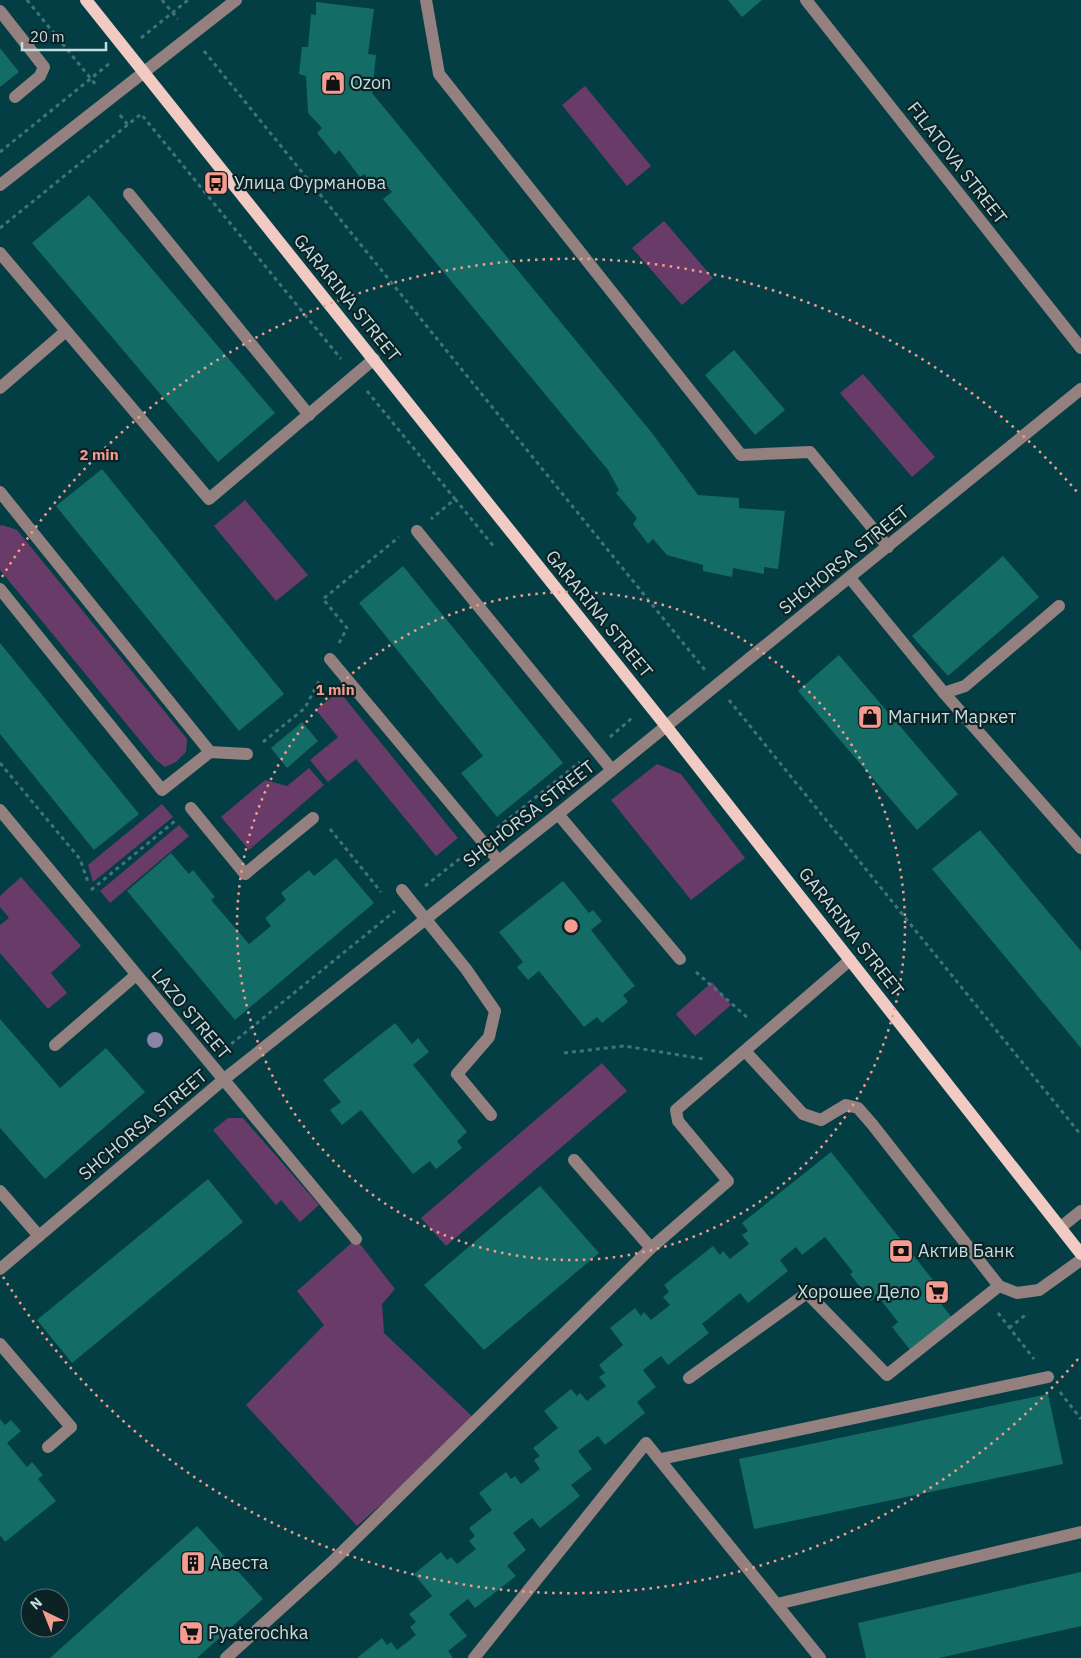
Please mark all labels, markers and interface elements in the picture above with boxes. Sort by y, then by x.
scale bar [22,20,106,52]
text: 20 m [30,27,65,46]
shop icon: Ozon [320,70,346,96]
place label: Ozon [350,71,391,94]
street label: FILATOVA STREET [903,97,1012,228]
bus stop icon: Улица Фурманова [203,170,229,196]
place label: Улица Фурманова [234,171,386,194]
street label: GARARINA STREET [289,229,406,366]
text: 2 min [79,445,119,464]
street label: SHCHORSA STREET [774,500,913,619]
street label: GARARINA STREET [541,545,658,682]
text: 1 min [315,680,355,699]
shop icon: Магнит Маркет [857,704,883,730]
place label: Магнит Маркет [888,705,1017,728]
street label: SHCHORSA STREET [458,755,599,872]
street label: GARARINA STREET [794,862,909,1001]
centre of rings [562,917,580,935]
street label: LAZO STREET [147,964,236,1064]
street label: SHCHORSA STREET [74,1064,212,1185]
bank icon: Актив Банк [888,1238,914,1264]
place label: Актив Банк [918,1239,1014,1262]
supermarket icon: Хорошее Дело [924,1279,950,1305]
place label: Хорошее Дело [797,1280,920,1303]
building icon: Авеста [180,1550,206,1576]
place label: Авеста [210,1551,269,1574]
north arrow [20,1588,70,1638]
text: N [26,1593,46,1614]
supermarket icon: Pyaterochka [178,1620,204,1646]
place label: Pyaterochka [208,1621,309,1644]

